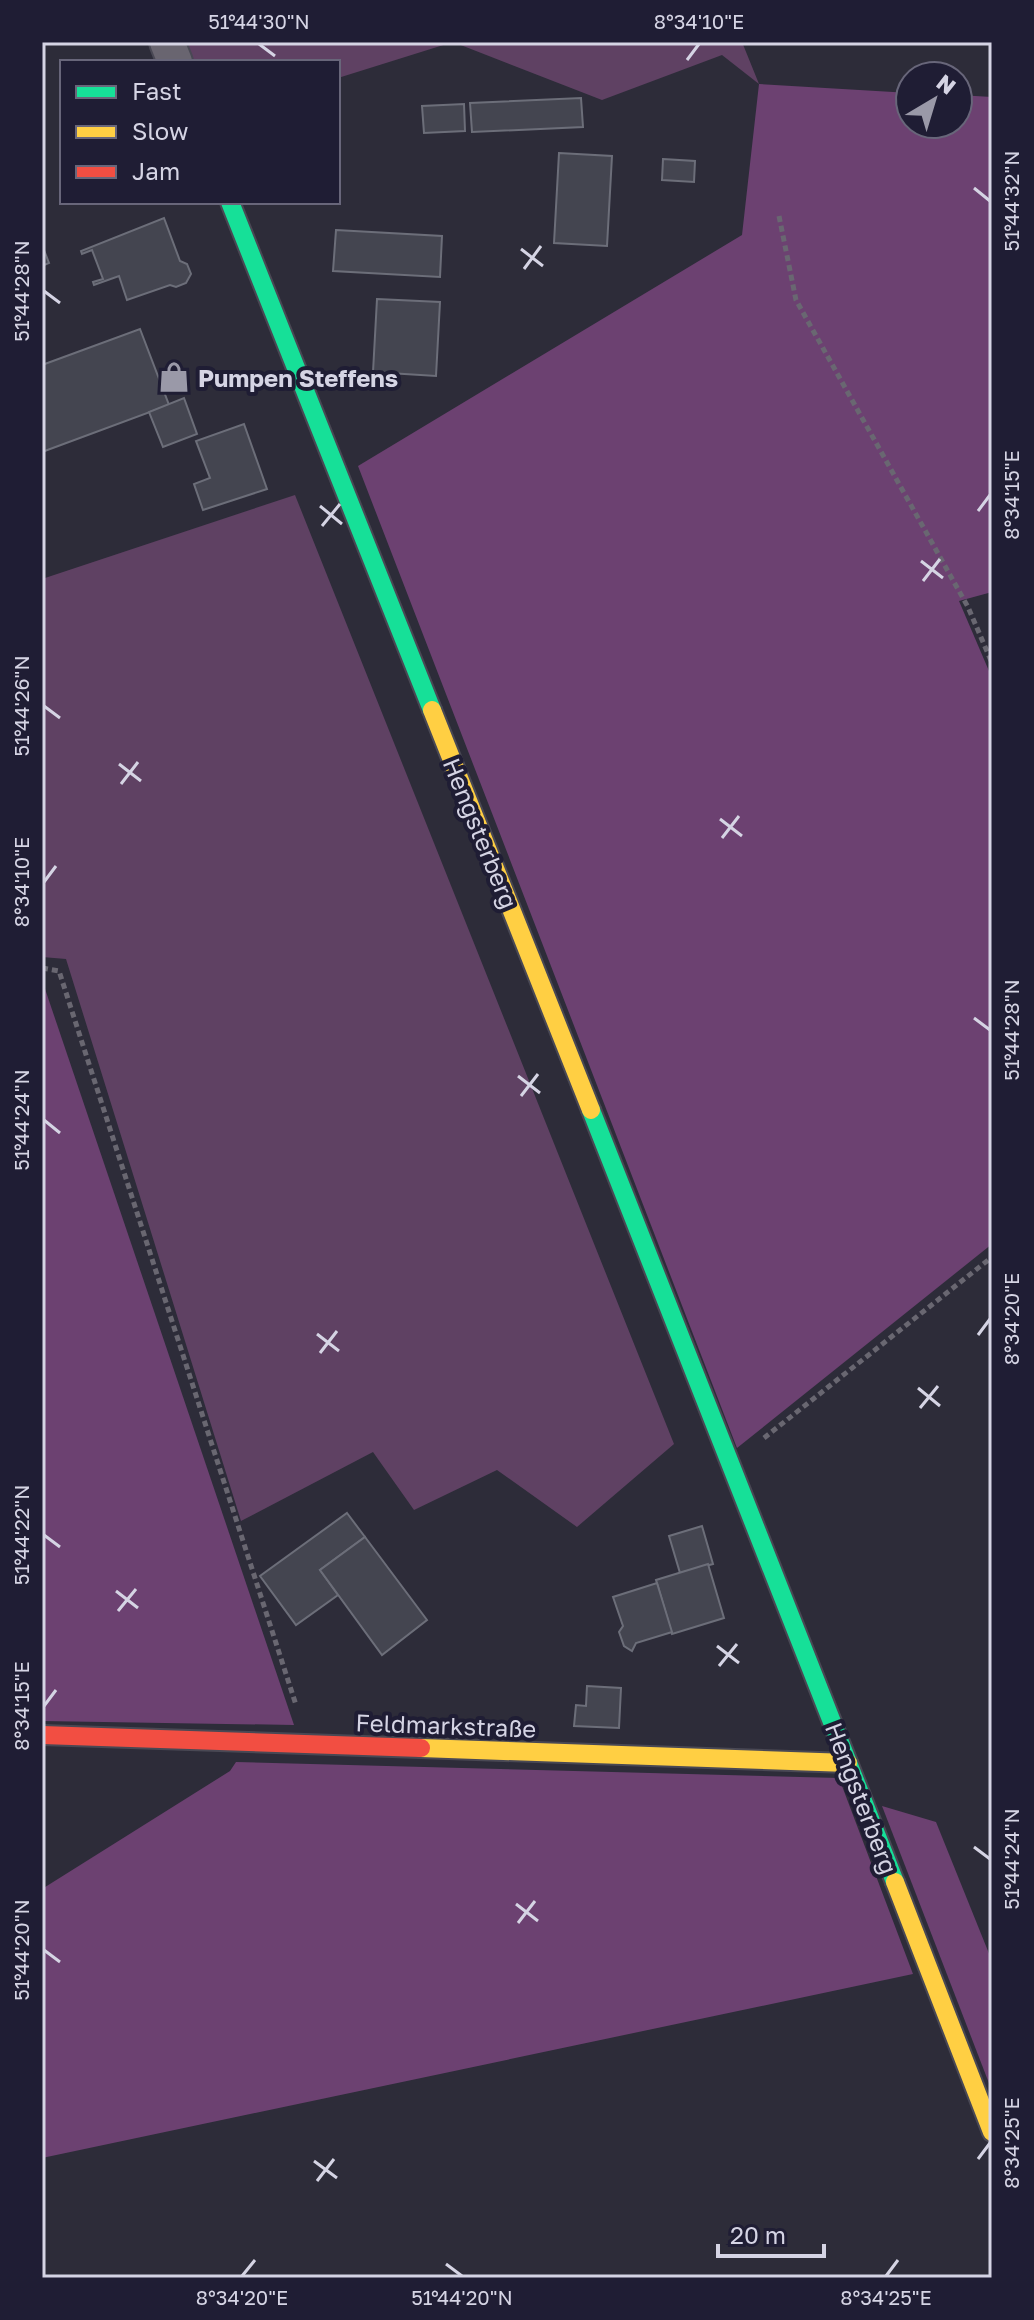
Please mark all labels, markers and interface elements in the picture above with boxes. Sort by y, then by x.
text: 51°44'30"N [208,9,310,33]
text: 8°34'10"E [654,9,744,33]
legend [60,60,340,204]
north arrow [894,60,974,140]
text: N [932,68,962,100]
text: Fast [132,76,182,105]
text: Slow [132,116,188,145]
text: 51°44'32"N [999,151,1023,251]
text: Jam [132,156,180,185]
text: 51°44'28"N [9,240,33,342]
shop icon: Pumpen Steffens [157,360,191,394]
place label: Pumpen Steffens [198,363,398,392]
text: 8°34'15"E [999,450,1023,540]
text: 51°44'26"N [9,655,33,757]
street label: Hengsterberg [438,753,524,913]
text: 8°34'10"E [9,837,33,927]
text: 51°44'28"N [999,979,1023,1081]
text: 51°44'24"N [9,1069,33,1171]
text: 8°34'20"E [999,1273,1023,1365]
text: 51°44'22"N [9,1485,33,1585]
text: 8°34'15"E [9,1661,33,1751]
street label: Feldmarkstraße [355,1707,537,1743]
street label: Hengsterberg [820,1718,904,1878]
text: 51°44'24"N [999,1808,1023,1910]
text: 51°44'20"N [9,1899,33,2001]
text: 8°34'25"E [999,2097,1023,2189]
scale bar [718,2208,824,2258]
text: 20 m [730,2220,786,2249]
text: 8°34'20"E [196,2285,288,2309]
text: 51°44'20"N [411,2285,513,2309]
text: 8°34'25"E [840,2285,932,2309]

